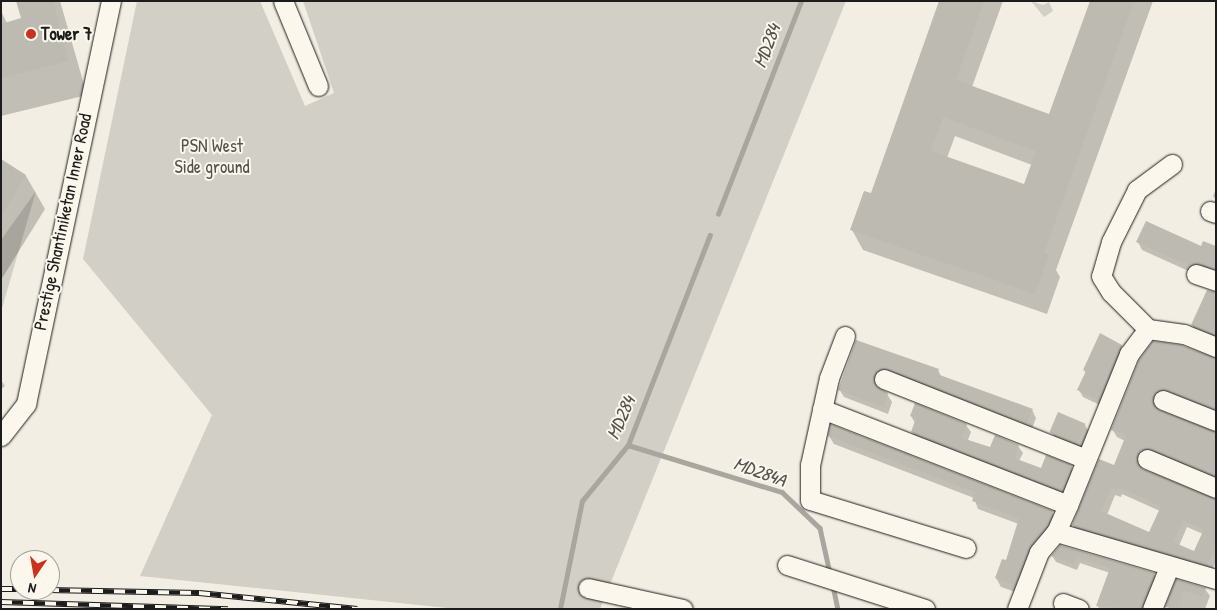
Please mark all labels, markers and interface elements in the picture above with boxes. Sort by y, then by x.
water label: MD284 [748,21,786,71]
place label: Tower 7 [41,23,92,45]
marker: Tower 7 [25,28,37,40]
street label: Prestige Shantiniketan Inner Road [29,112,97,332]
park label: PSN West Side ground [174,136,250,178]
water label: MD284 [602,393,640,443]
water label: MD284A [731,452,789,492]
north arrow [10,550,60,600]
text: N [26,579,38,599]

